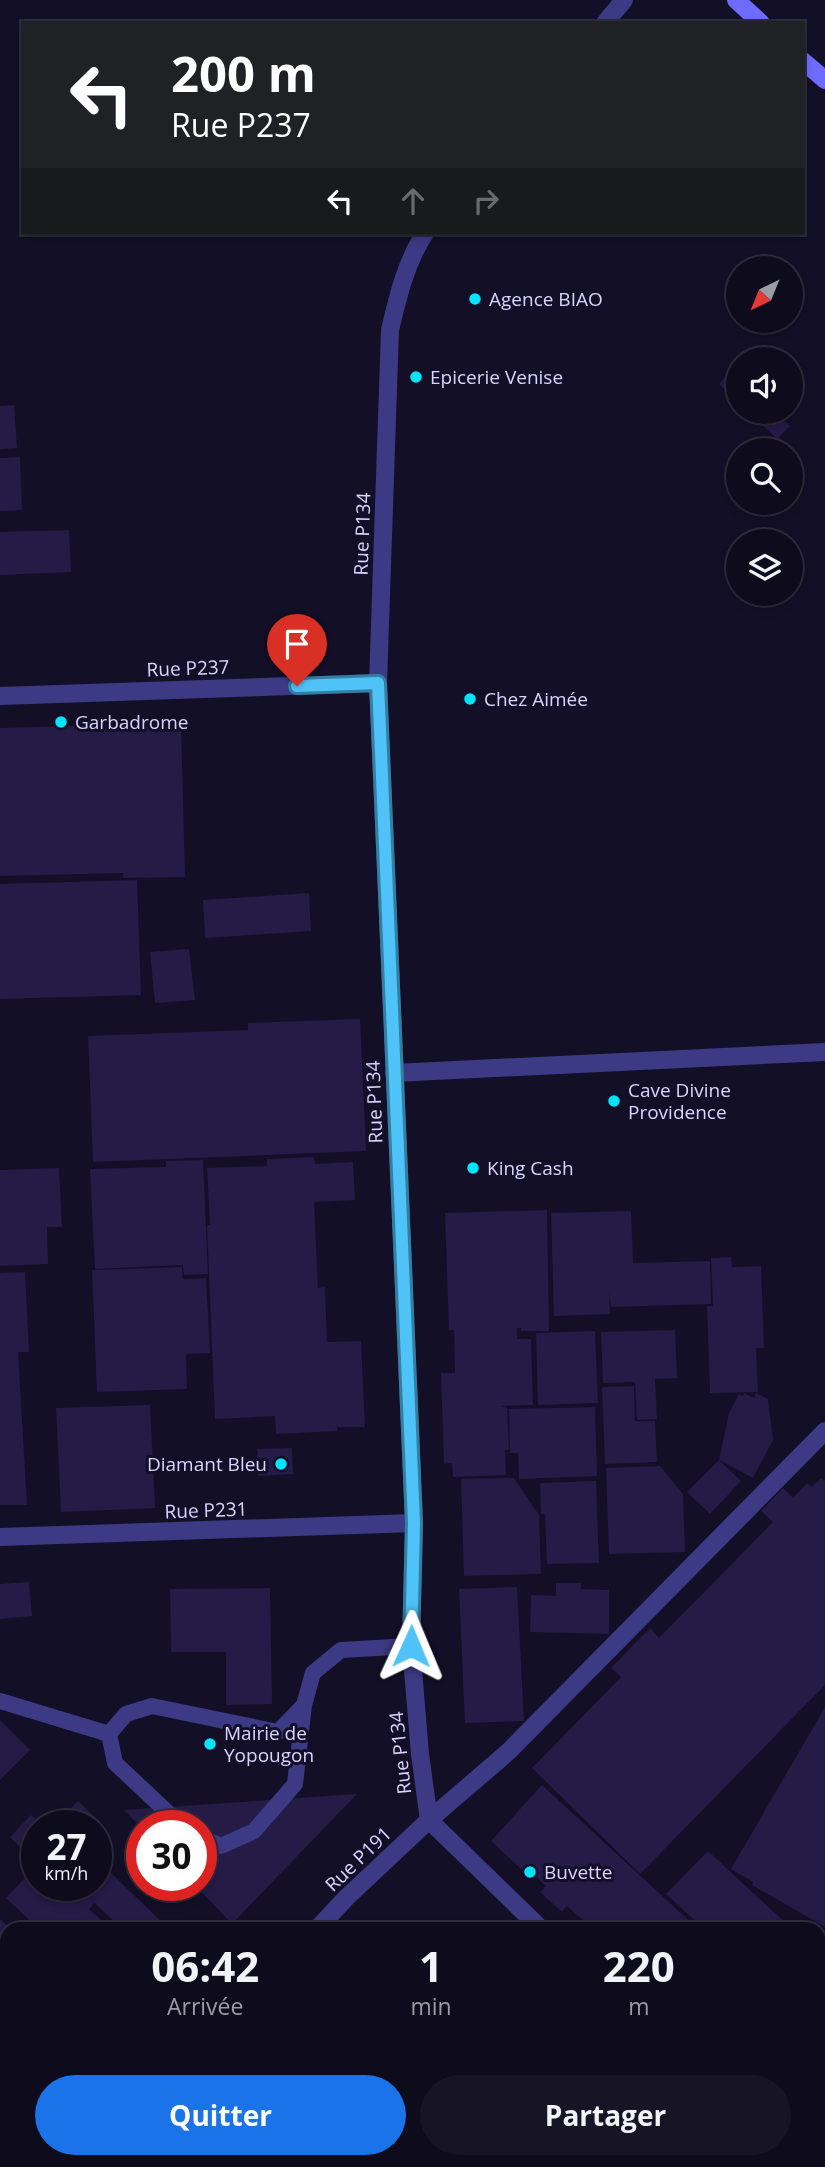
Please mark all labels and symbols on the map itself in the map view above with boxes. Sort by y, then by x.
north arrow [726,256,803,332]
place label: Agence BIAO [489,286,603,312]
marker: Agence BIAO [467,291,483,307]
place label: Epicerie Venise [430,364,563,390]
marker: Epicerie Venise [408,369,424,385]
street label: Rue P134 [348,492,376,576]
pin [267,614,327,686]
street label: Rue P237 [146,654,230,682]
place label: Chez Aimée [484,686,588,712]
marker: Chez Aimée [462,691,478,707]
place label: Garbadrome [75,709,188,735]
marker: Garbadrome [53,714,69,730]
street label: Rue P134 [360,1060,388,1144]
place label: Cave Divine Providence [628,1077,731,1125]
marker: Cave Divine Providence [606,1093,622,1109]
place label: King Cash [487,1155,574,1181]
marker: King Cash [465,1160,481,1176]
place label: Diamant Bleu [147,1451,267,1477]
marker: Diamant Bleu [273,1456,289,1472]
street label: Rue P231 [164,1496,248,1524]
position arrow [374,1609,448,1683]
street label: Rue P134 [383,1710,417,1796]
place label: Mairie de Yopougon [224,1720,314,1768]
marker: Mairie de Yopougon [202,1736,218,1752]
speed limit sign: 30 [126,1810,217,1901]
street label: Rue P191 [319,1821,397,1897]
place label: Buvette [544,1859,612,1885]
marker: Buvette [522,1864,538,1880]

